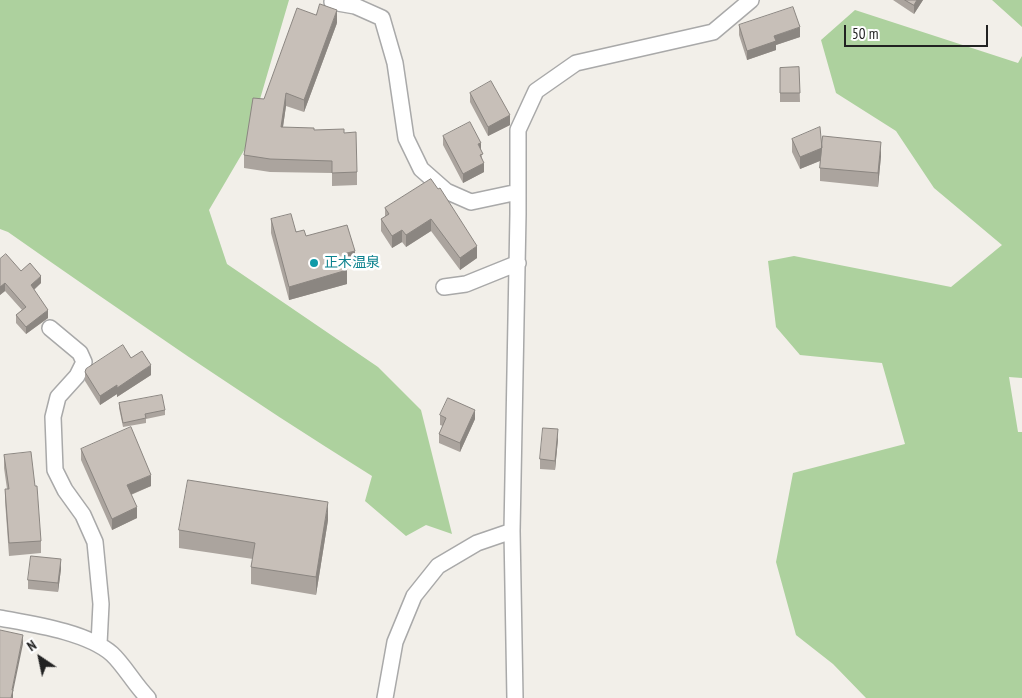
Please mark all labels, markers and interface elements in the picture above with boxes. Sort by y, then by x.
scale bar [847,15,991,47]
text: 50 m [852,24,878,43]
place label: 正木温泉 [324,255,380,271]
marker: 正木温泉 [308,257,320,269]
north arrow [15,633,65,683]
text: N [23,636,40,655]

